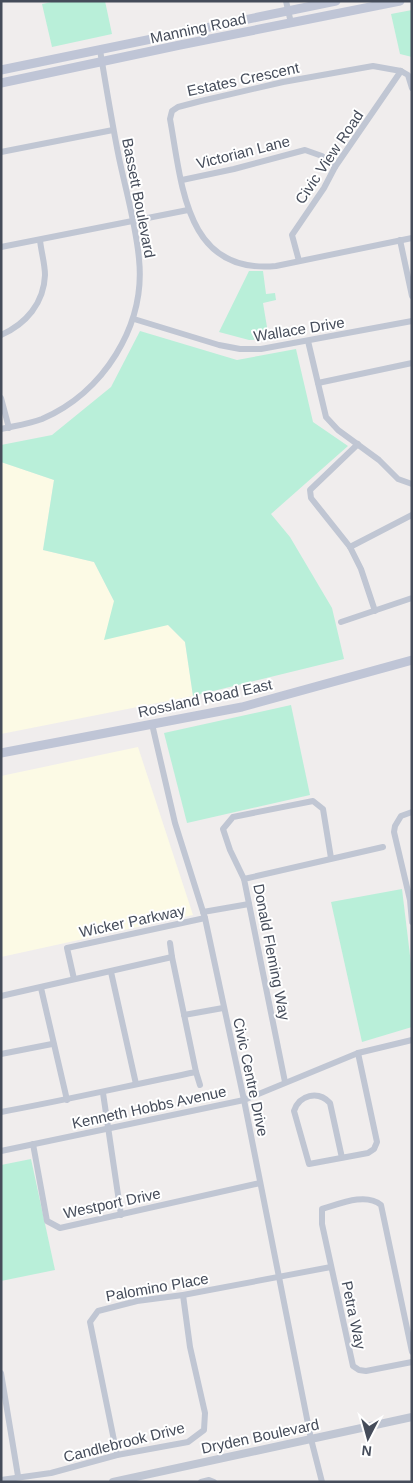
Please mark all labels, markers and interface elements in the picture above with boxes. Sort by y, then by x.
street label: Manning Road [149,10,247,46]
street label: Estates Crescent [185,59,301,99]
street label: Civic View Road [291,107,367,207]
street label: Victorian Lane [195,132,291,172]
street label: Bassett Boulevard [119,137,159,259]
street label: Wallace Drive [252,313,346,345]
street label: Rossland Road East [136,675,274,721]
street label: Donald Fleming Way [250,882,294,1022]
street label: Wicker Parkway [78,901,187,940]
street label: Civic Centre Drive [230,1016,272,1138]
street label: Kenneth Hobbs Avenue [70,1082,228,1132]
street label: Westport Drive [62,1184,162,1222]
street label: Palomino Place [104,1270,210,1304]
street label: Petra Way [338,1279,370,1351]
north arrow [343,1413,393,1463]
street label: Dryden Boulevard [200,1415,320,1457]
street label: Candlebrook Drive [62,1419,186,1465]
text: N [361,1442,373,1459]

